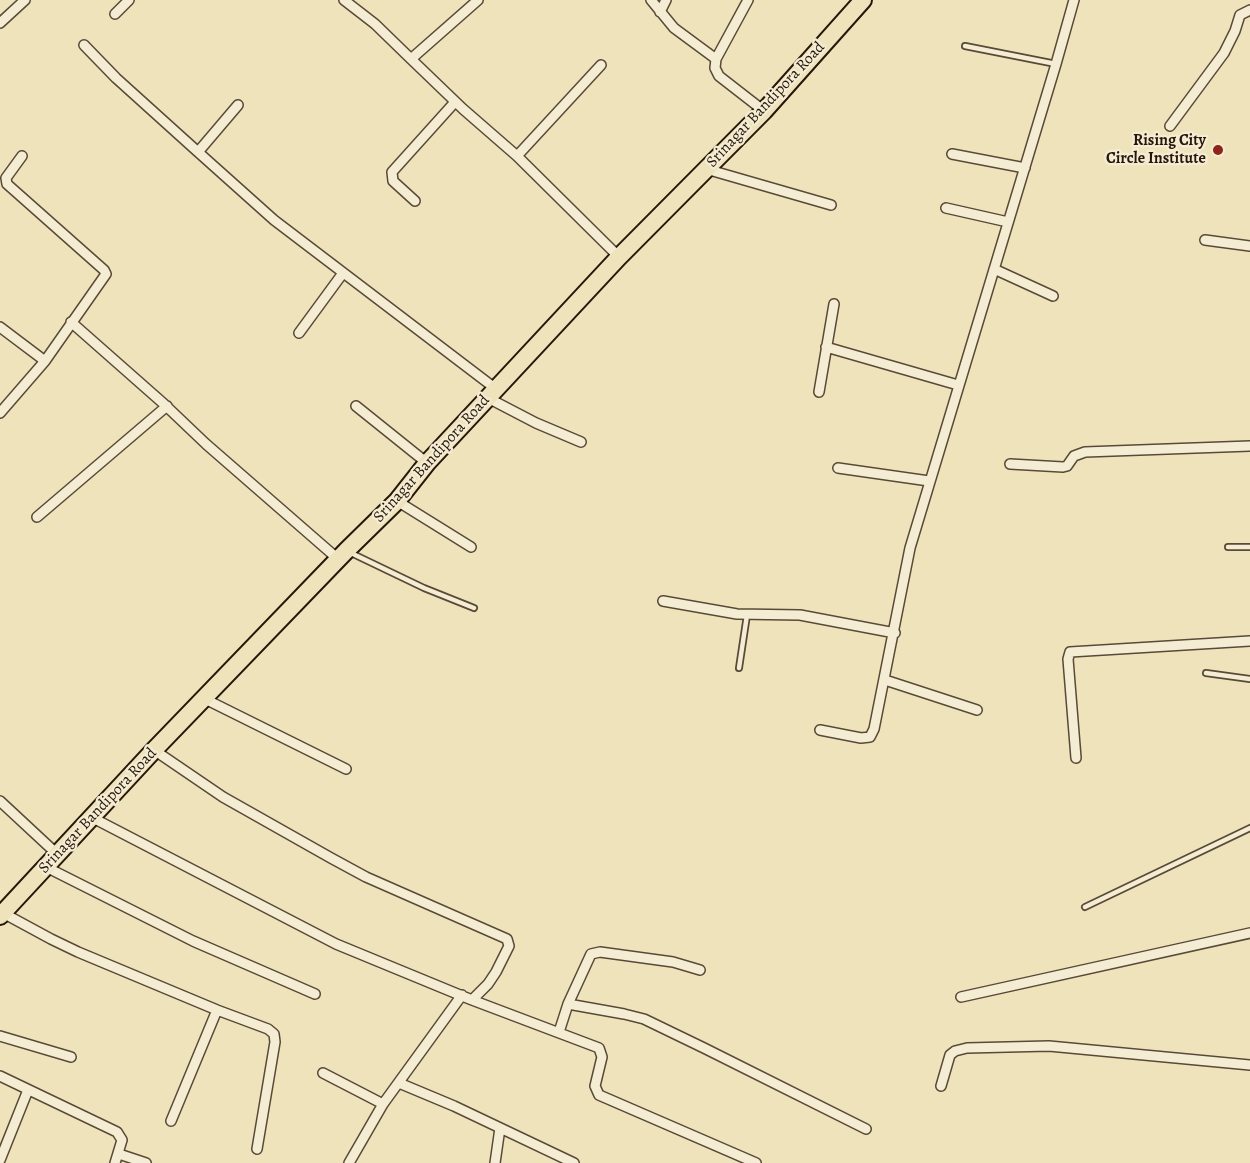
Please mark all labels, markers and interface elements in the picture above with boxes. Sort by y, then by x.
street label: Srinagar Bandipora Road [703,38,829,172]
place label: Rising City Circle Institute [1106,131,1206,169]
marker: Rising City Circle Institute [1211,143,1225,157]
street label: Srinagar Bandipora Road [370,391,494,527]
street label: Srinagar Bandipora Road [35,744,161,878]

